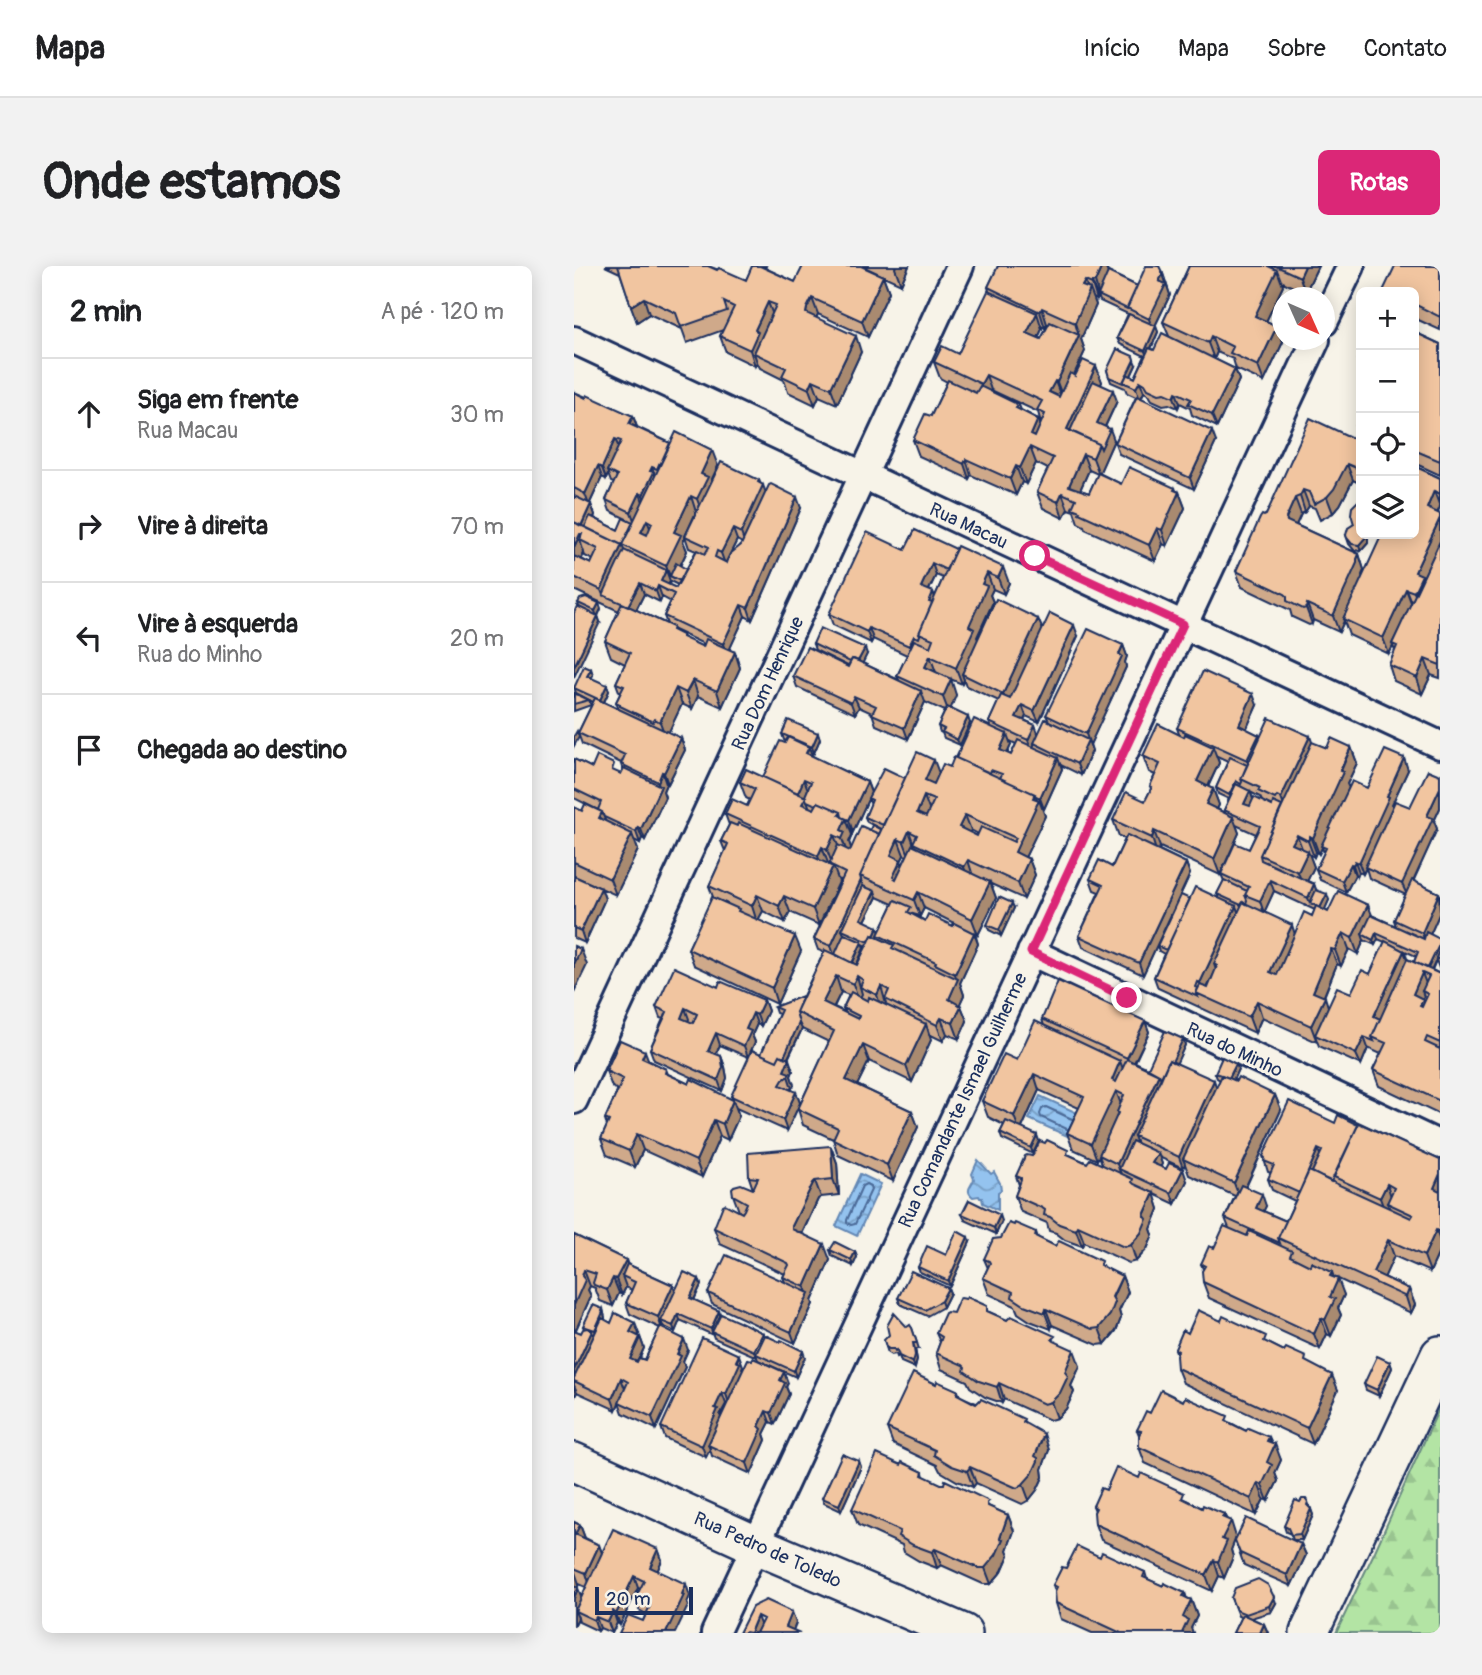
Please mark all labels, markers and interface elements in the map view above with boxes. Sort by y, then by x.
text: Mapa [35,28,105,69]
text: Início [1084,34,1140,63]
text: Mapa [1178,34,1229,63]
text: Sobre [1267,34,1326,63]
text: Contato [1364,34,1447,63]
button: Rotas [1318,150,1440,215]
text: Onde estamos [42,152,340,213]
north arrow [1272,287,1335,350]
map controls [1356,287,1419,539]
button: + [1356,287,1419,350]
text: 2 min [70,293,142,330]
text: A pé · 120 m [381,297,504,326]
button: − [1356,350,1419,413]
text: Siga em frente [137,384,298,416]
icon: ahead [70,395,108,433]
text: 30 m [450,400,504,429]
button: locate [1356,413,1419,476]
text: Rua Macau [137,416,238,445]
button: layers [1356,476,1419,539]
street label: Rua Macau [926,497,1012,554]
icon: right [70,507,108,545]
text: Vire à direita [137,510,268,542]
text: 70 m [451,512,504,541]
route start [1019,540,1050,571]
text: Vire à esquerda [137,608,298,640]
street label: Rua Dom Henrique [726,612,810,754]
icon: left [70,619,108,657]
text: 20 m [450,624,504,653]
text: Rua do Minho [137,640,262,669]
icon: arrive [70,731,108,769]
text: Chegada ao destino [137,734,347,766]
street label: Rua Comandante Ismael Guilherme [893,968,1033,1232]
route end [1111,982,1142,1013]
street label: Rua do Minho [1183,1017,1287,1083]
street label: Rua Pedro de Toledo [690,1507,845,1593]
scale bar [595,1584,693,1616]
text: 20 m [606,1587,651,1611]

